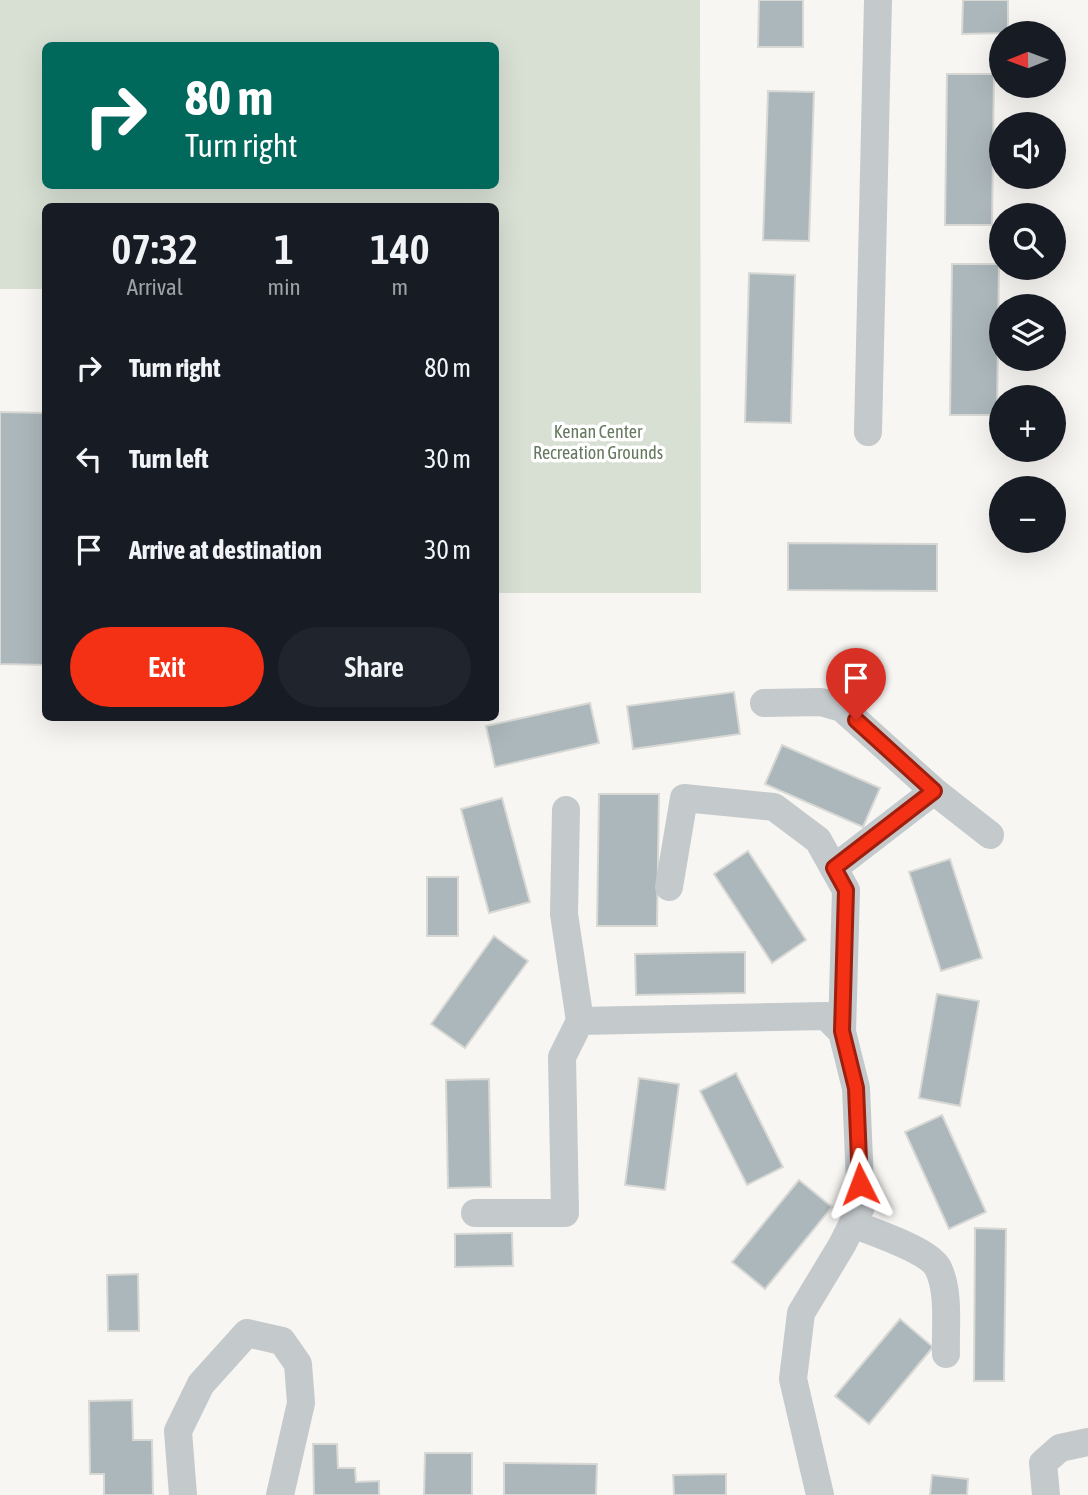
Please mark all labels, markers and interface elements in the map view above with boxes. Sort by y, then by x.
north arrow [989,21,1066,98]
map controls [989,21,1066,553]
text: 80 m [185,69,273,125]
icon: right [70,70,161,161]
button: sound [989,112,1066,189]
text: Turn right [185,127,298,164]
button: search [989,203,1066,280]
text: 07:32 [112,225,198,273]
text: 1 [274,225,294,273]
text: 140 [370,225,429,273]
text: Arrival [127,274,183,300]
text: min [268,274,301,300]
text: m [392,274,408,300]
button: layers [989,294,1066,371]
icon: right [70,349,108,387]
text: Turn right [129,353,220,383]
text: 80 m [424,353,471,383]
button: + [989,385,1066,462]
park label: Kenan Center Recreation Grounds [533,421,663,463]
icon: left [70,440,108,478]
text: Turn left [129,444,209,474]
text: 30 m [424,444,471,474]
button: − [989,476,1066,553]
icon: arrive [70,531,108,569]
text: Arrive at destination [129,535,322,565]
text: 30 m [424,535,471,565]
button: Exit [70,627,264,707]
button: Share [278,627,471,707]
pin [826,648,886,720]
icon: arrive [837,659,875,697]
position arrow [823,1147,897,1221]

